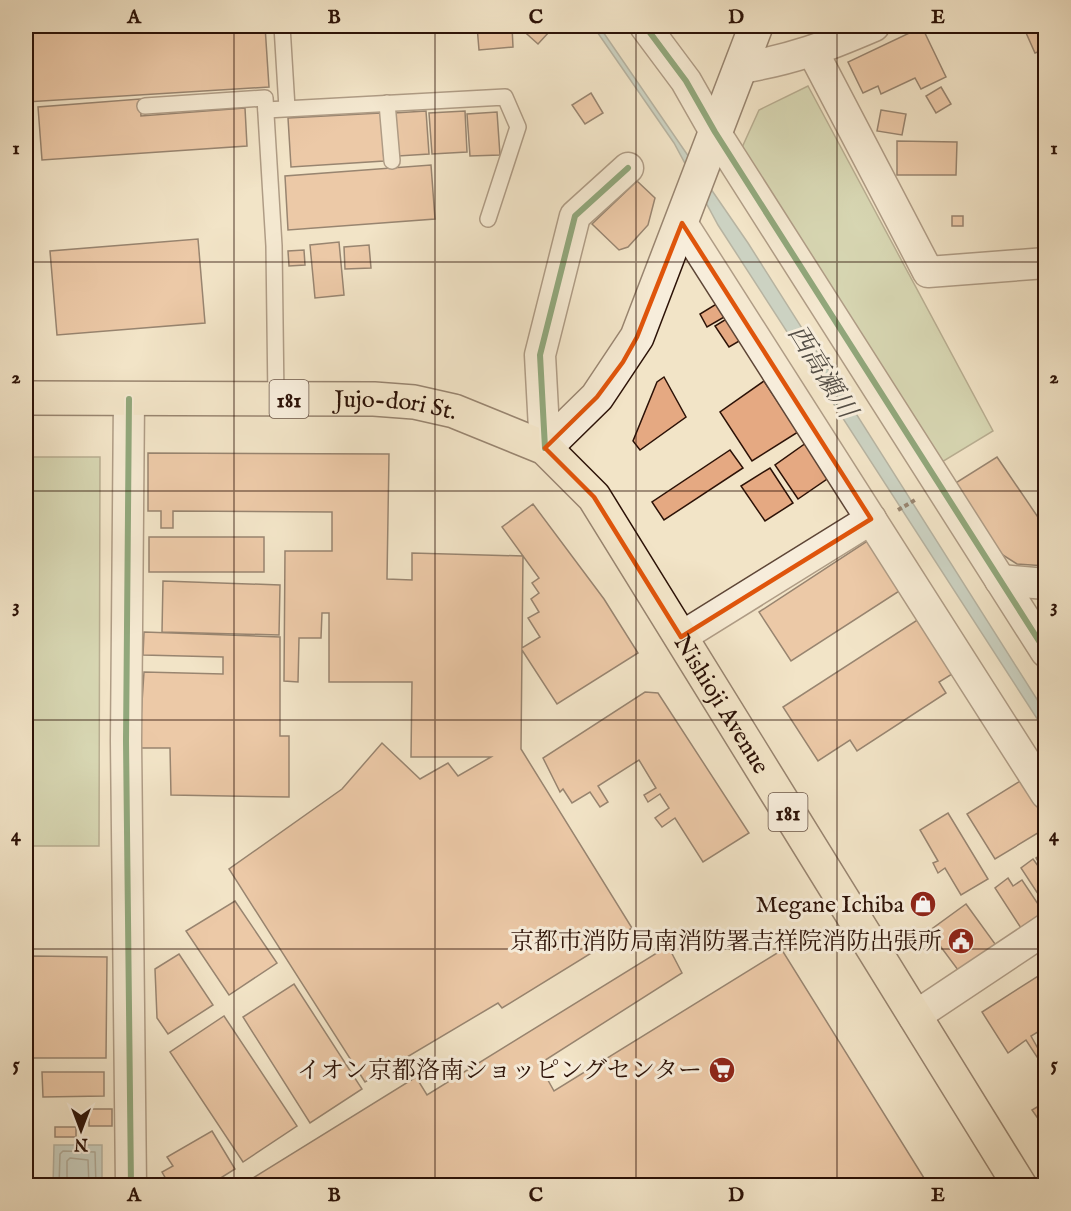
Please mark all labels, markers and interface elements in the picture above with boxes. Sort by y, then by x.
text: A [126,5,142,30]
text: B [327,5,341,30]
text: C [529,5,543,30]
text: D [728,5,744,30]
text: E [931,5,945,30]
text: 1 [12,136,20,161]
text: 1 [1050,136,1058,161]
water label: 西高瀬川 [780,319,865,427]
text: 2 [11,365,21,390]
text: 2 [1049,365,1059,390]
road number: 181 [270,380,308,418]
street label: Jujo-dori St. [331,385,460,428]
text: 3 [12,594,20,619]
text: 3 [1050,594,1058,619]
street label: Nishioji Avenue [666,629,775,780]
road number: 181 [768,793,808,831]
text: 4 [11,823,22,848]
text: 4 [1049,823,1060,848]
shop icon: Megane Ichiba [908,889,938,919]
place label: Megane Ichiba [755,890,905,921]
public building icon: 京都市消防局南消防署吉祥院消防出張所 [946,926,976,956]
place label: 京都市消防局南消防署吉祥院消防出張所 [510,927,942,958]
text: 5 [12,1052,20,1077]
text: 5 [1050,1052,1058,1077]
supermarket icon: イオン京都洛南ショッピングセンター [707,1055,737,1085]
place label: イオン京都洛南ショッピングセンター [297,1056,702,1087]
north arrow [51,1100,111,1160]
text: N [74,1133,89,1153]
text: A [126,1183,142,1208]
text: B [327,1183,341,1208]
text: C [529,1183,543,1208]
text: D [728,1183,744,1208]
text: E [931,1183,945,1208]

